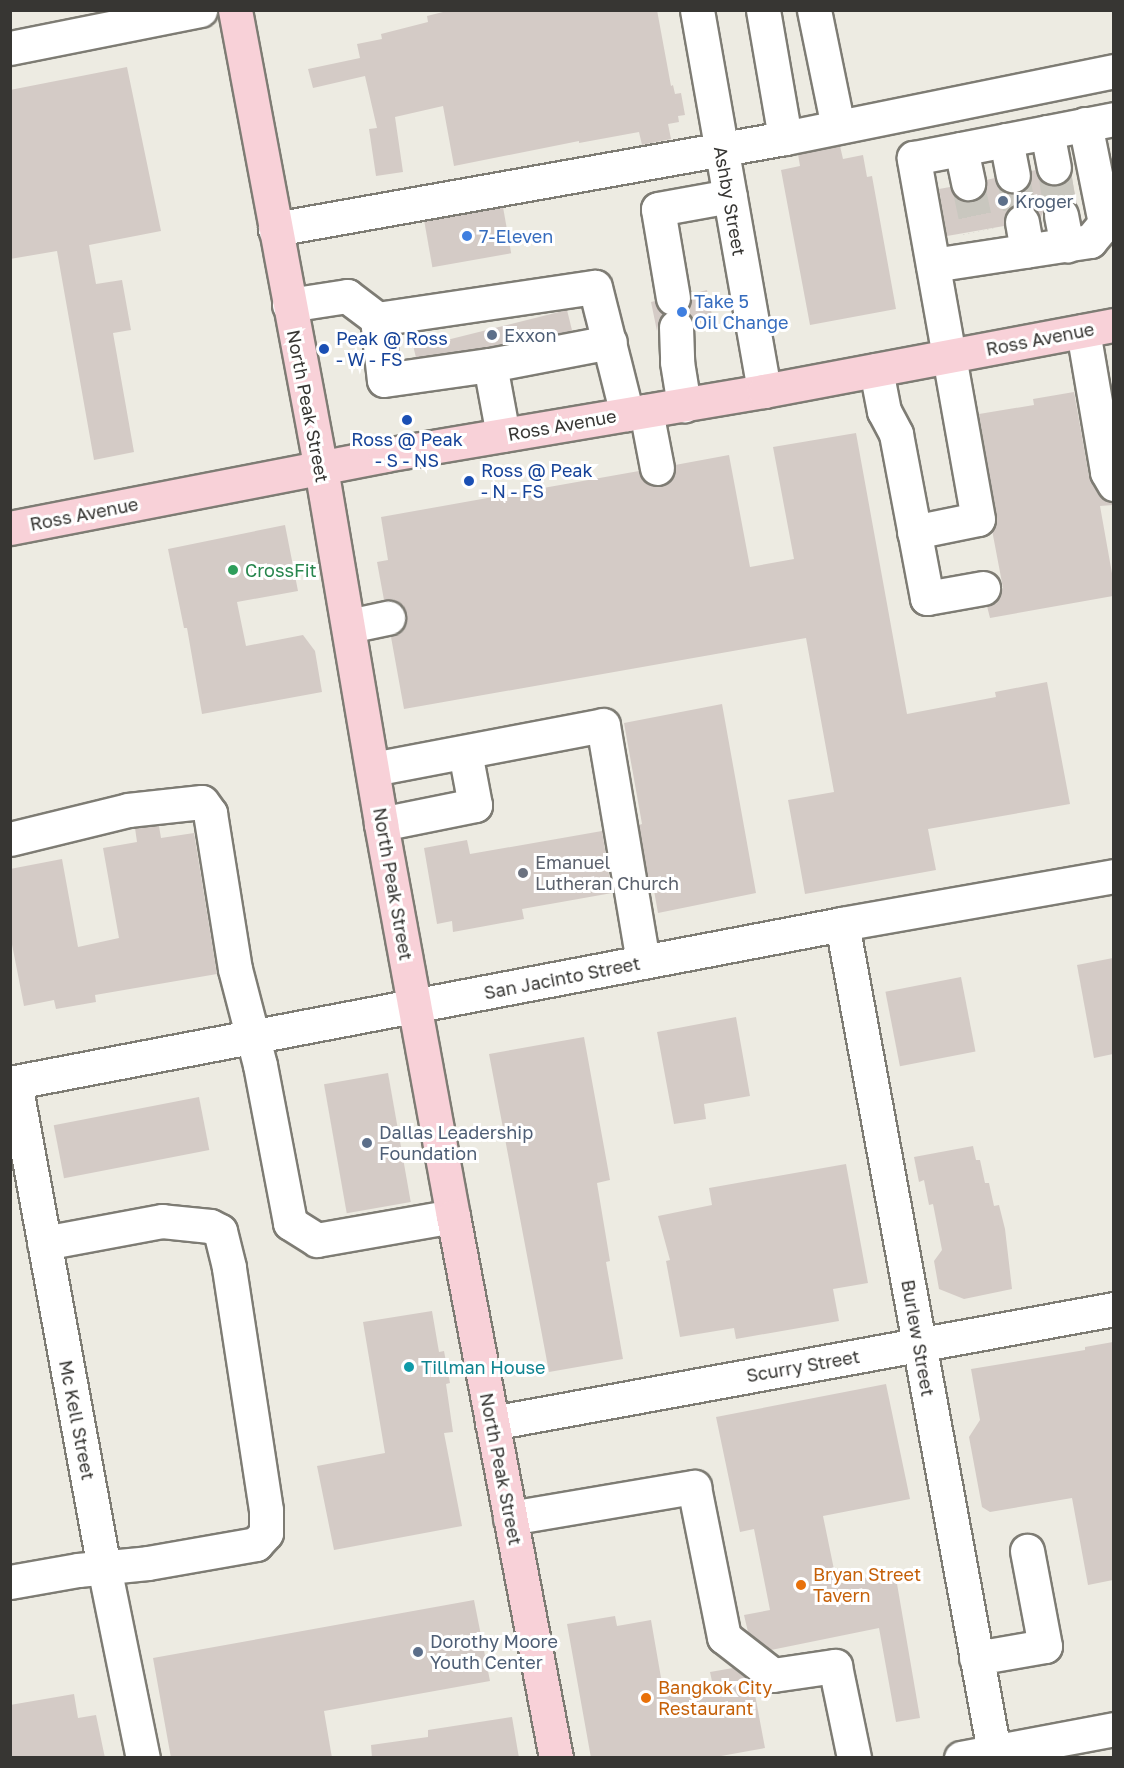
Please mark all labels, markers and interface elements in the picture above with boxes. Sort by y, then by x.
street label: Ashby Street [710,144,750,258]
place label: Kroger [1015,190,1074,212]
marker: Kroger [996,194,1010,208]
place label: 7-Eleven [479,225,553,247]
marker: 7-Eleven [460,229,474,243]
place label: Take 5 Oil Change [694,291,788,334]
marker: Take 5 Oil Change [675,305,689,319]
street label: Ross Avenue [984,318,1096,360]
place label: Exxon [504,324,556,346]
street label: North Peak Street [283,328,333,484]
place label: Peak @ Ross - W - FS [336,328,448,370]
marker: Exxon [485,328,499,342]
marker: Peak @ Ross - W - FS [317,342,331,356]
street label: Ross Avenue [506,405,618,445]
marker: Ross @ Peak - S - NS [400,413,414,427]
place label: Ross @ Peak - S - NS [351,429,463,472]
place label: Ross @ Peak - N - FS [481,460,593,502]
marker: Ross @ Peak - N - FS [462,474,476,488]
street label: Ross Avenue [28,493,140,535]
place label: CrossFit [245,559,317,581]
marker: CrossFit [226,563,240,577]
street label: North Peak Street [369,806,417,962]
place label: Emanuel Lutheran Church [535,852,679,894]
marker: Emanuel Lutheran Church [516,866,530,880]
street label: San Jacinto Street [482,952,642,1004]
place label: Dallas Leadership Foundation [379,1122,533,1164]
marker: Dallas Leadership Foundation [360,1136,374,1150]
street label: Burlew Street [897,1278,939,1398]
street label: Scurry Street [745,1345,861,1387]
place label: Tillman House [421,1356,546,1378]
street label: Mc Kell Street [55,1358,99,1482]
marker: Tillman House [402,1360,416,1374]
street label: North Peak Street [476,1391,526,1547]
place label: Bryan Street Tavern [813,1564,921,1606]
marker: Bryan Street Tavern [794,1578,808,1592]
place label: Dorothy Moore Youth Center [430,1631,558,1674]
marker: Dorothy Moore Youth Center [411,1645,425,1659]
place label: Bangkok City Restaurant [658,1677,772,1720]
marker: Bangkok City Restaurant [639,1691,653,1705]

